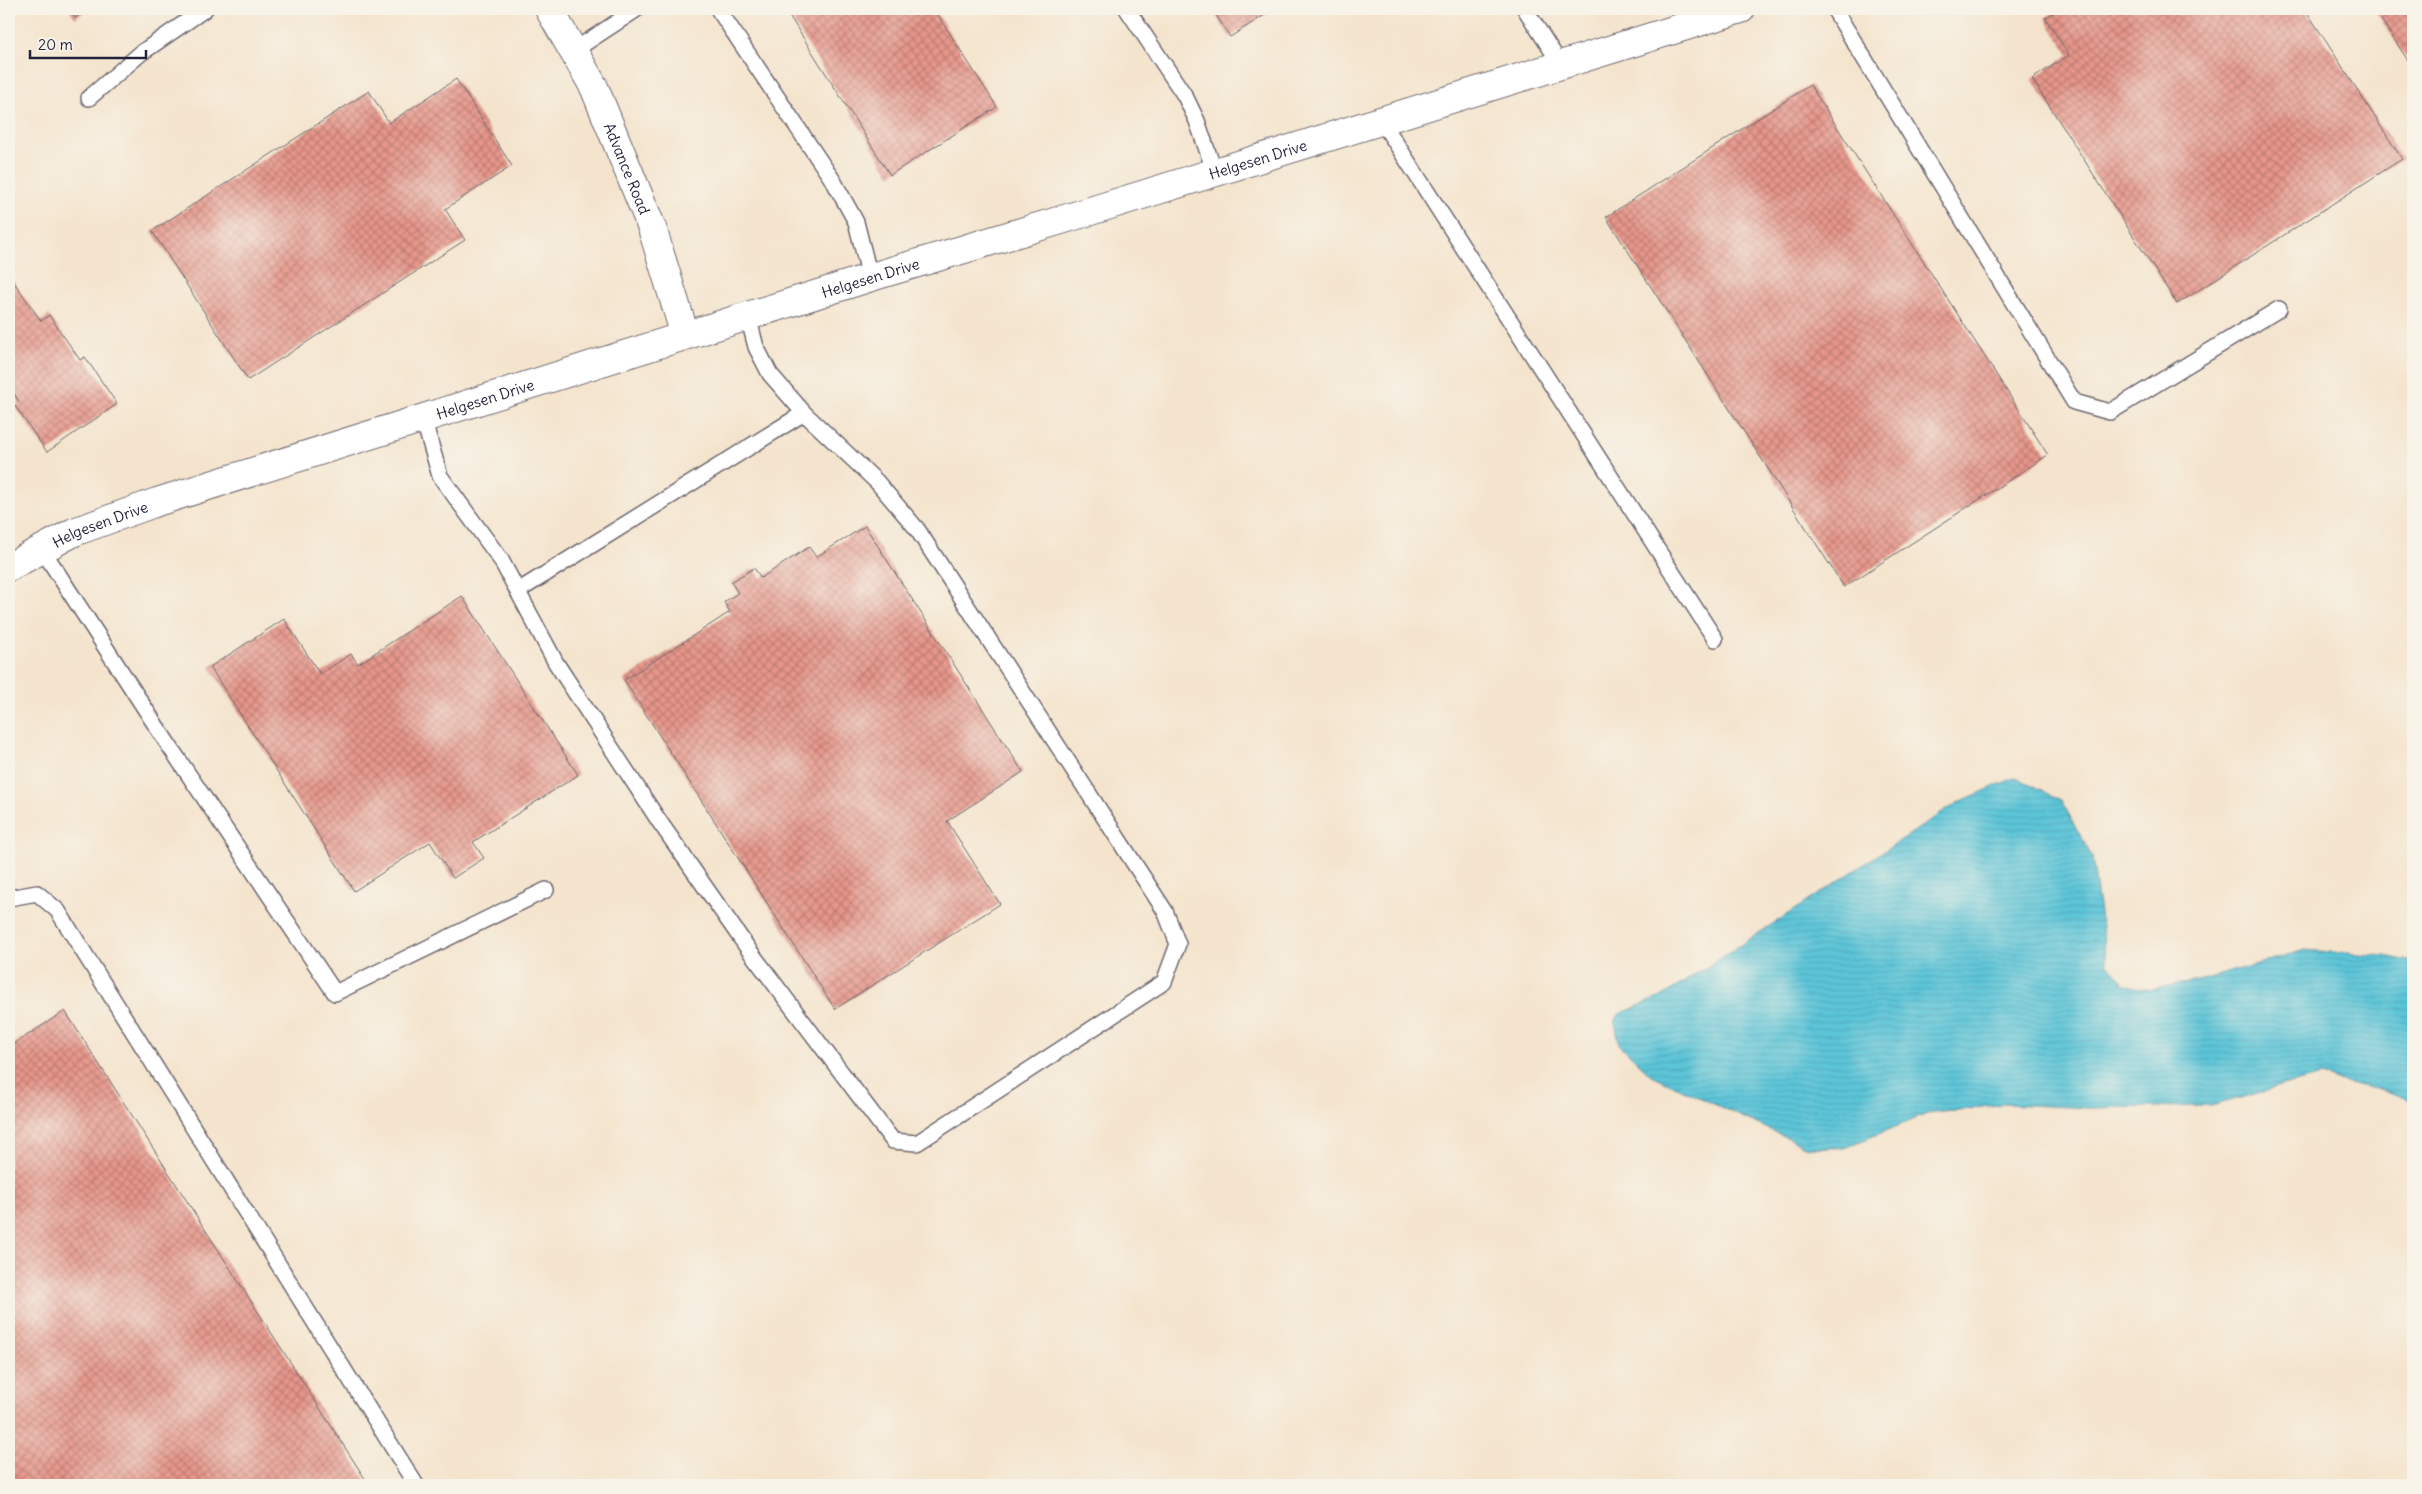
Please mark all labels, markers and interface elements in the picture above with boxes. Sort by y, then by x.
scale bar [30,28,146,60]
text: 20 m [38,35,73,54]
street label: Advance Road [600,120,655,217]
street label: Helgesen Drive [1207,135,1309,183]
street label: Helgesen Drive [819,254,922,302]
street label: Helgesen Drive [434,374,536,423]
street label: Helgesen Drive [49,497,150,551]

